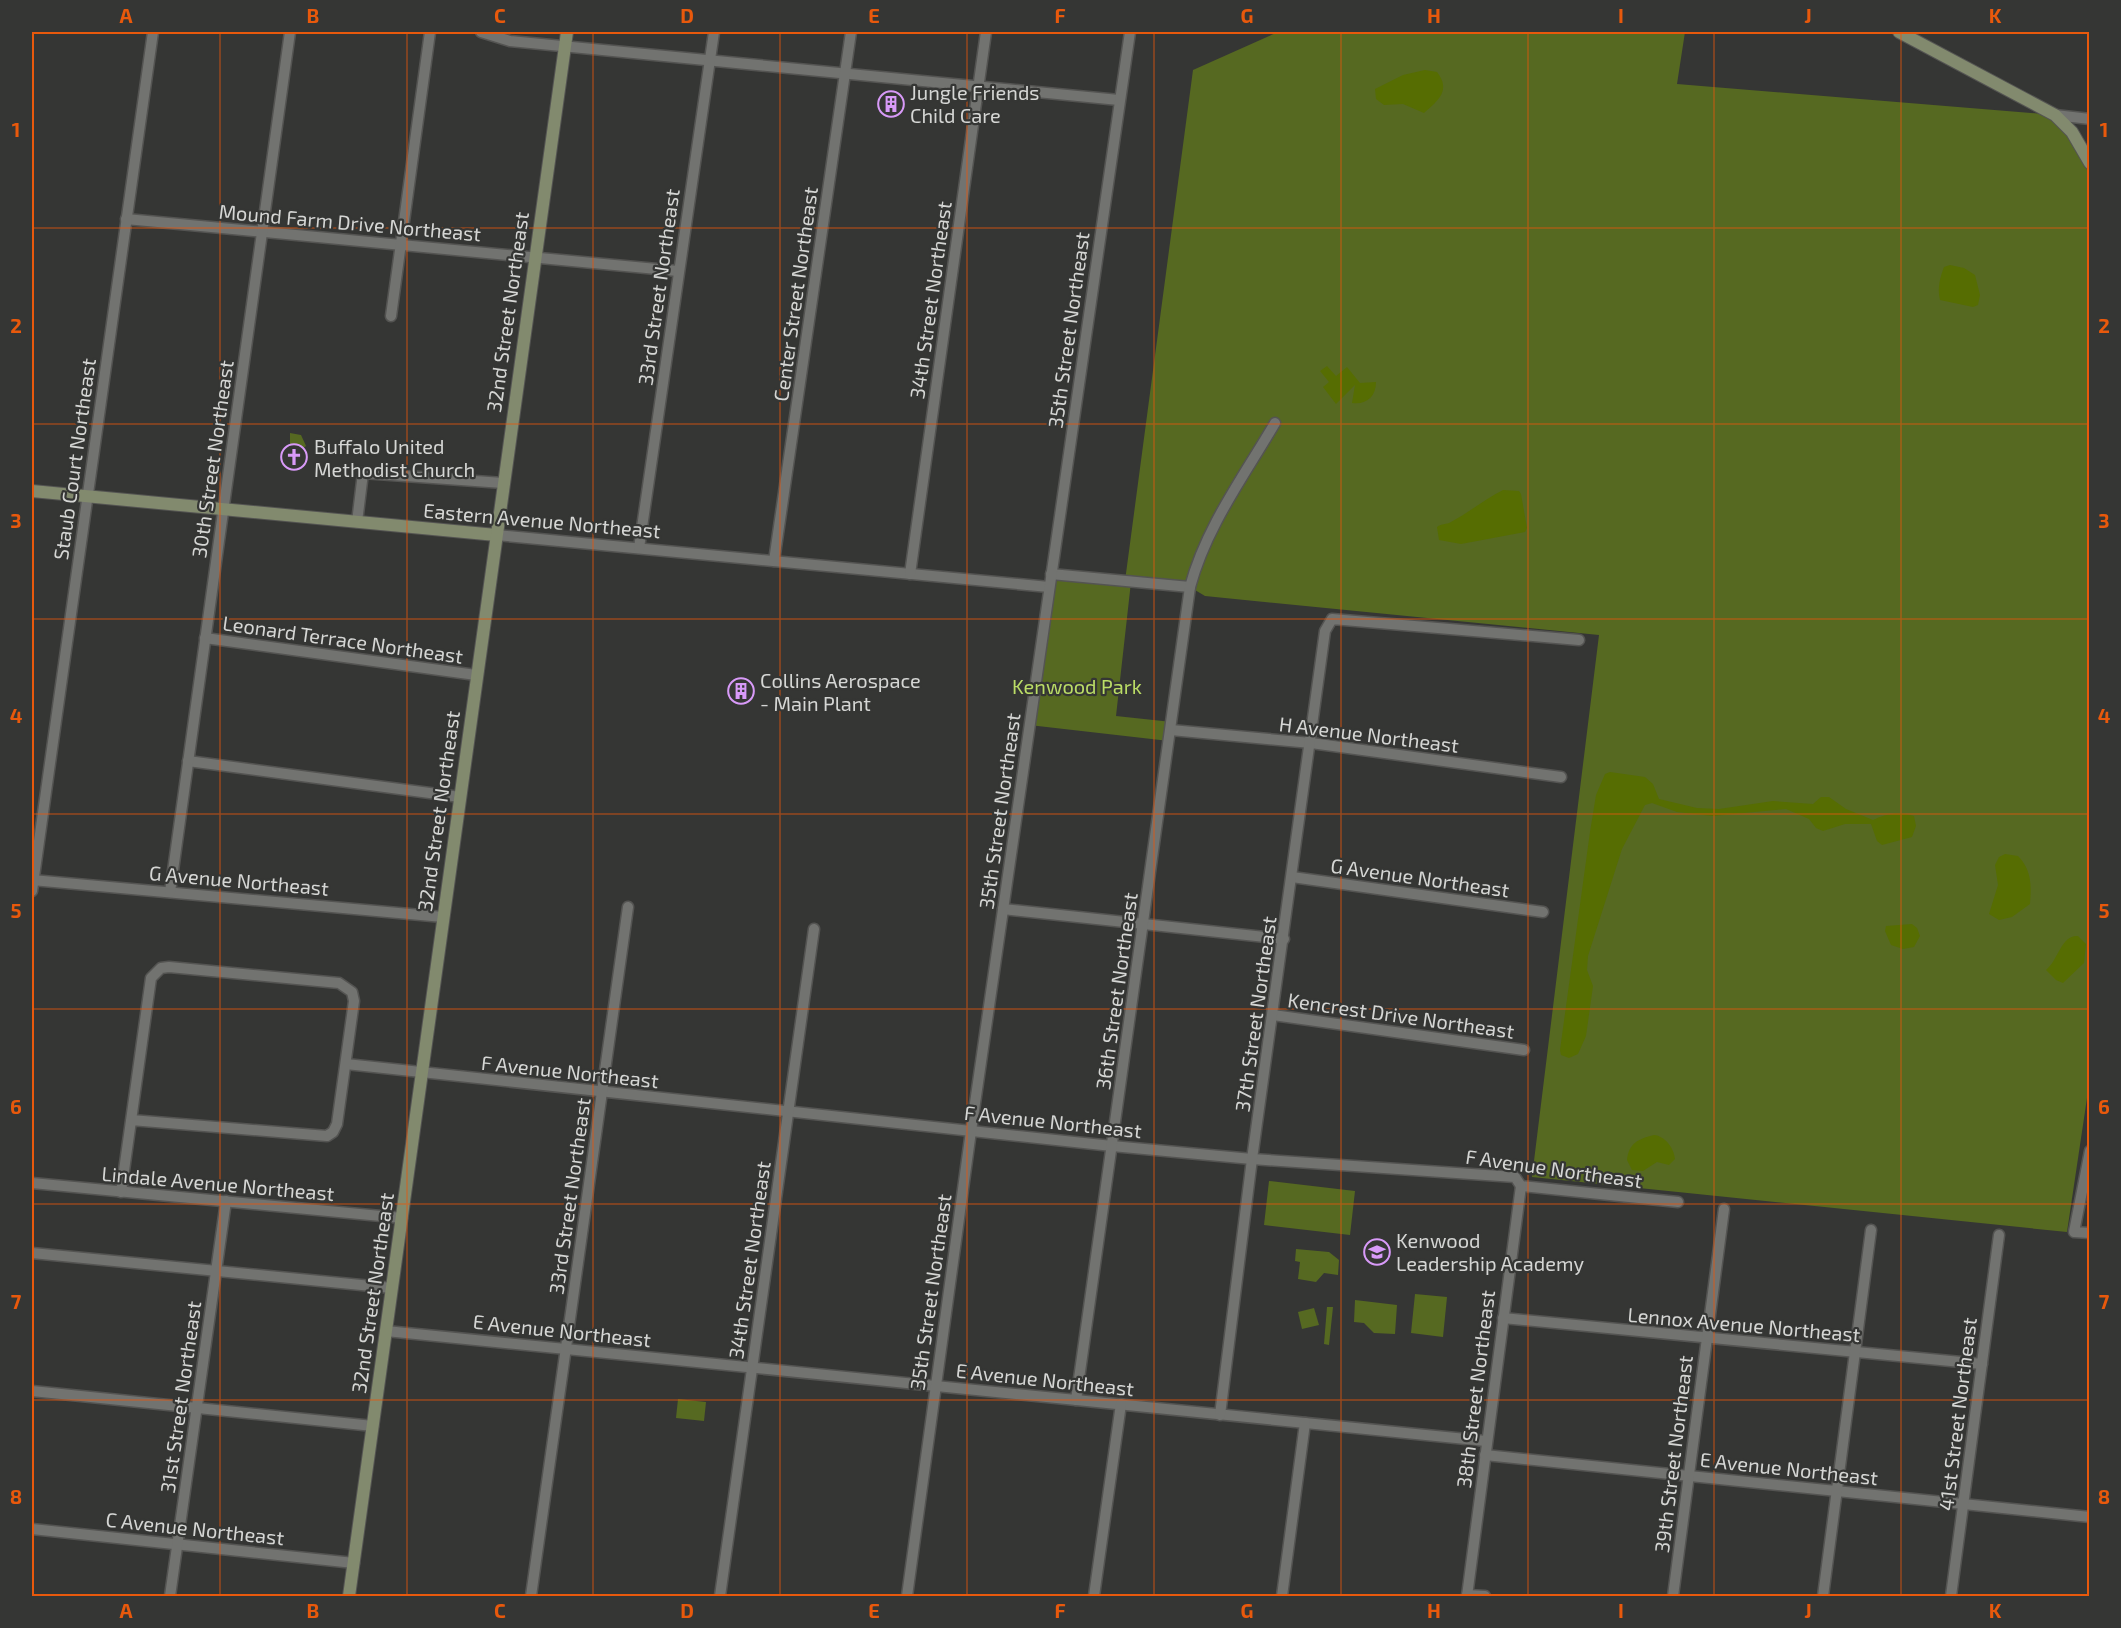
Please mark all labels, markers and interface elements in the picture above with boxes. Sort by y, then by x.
text: A [119,3,133,27]
text: B [307,3,319,27]
text: C [494,3,506,27]
text: D [680,3,694,27]
text: E [868,3,880,27]
text: F [1054,3,1066,27]
text: G [1241,3,1253,27]
text: H [1427,3,1441,27]
text: I [1618,3,1624,27]
text: J [1804,3,1812,27]
text: K [1989,3,2002,27]
place label: Jungle Friends Child Care [910,80,1040,127]
building icon: Jungle Friends Child Care [876,89,906,119]
text: 1 [12,117,20,141]
text: 1 [2100,117,2108,141]
street label: Center Street Northeast [768,185,822,403]
street label: 33rd Street Northeast [632,187,684,387]
street label: Mound Farm Drive Northeast [218,199,483,245]
street label: 34th Street Northeast [904,199,956,400]
street label: 32nd Street Northeast [481,210,533,414]
street label: 35th Street Northeast [1042,230,1094,430]
text: 2 [10,313,22,337]
text: 2 [2098,313,2110,337]
street label: Staub Court Northeast [48,356,100,561]
street label: 30th Street Northeast [186,358,238,559]
place label: Buffalo United Methodist Church [314,434,475,481]
church icon: Buffalo United Methodist Church [279,442,309,472]
street label: Eastern Avenue Northeast [422,498,662,542]
text: 3 [10,508,22,532]
text: 3 [2098,508,2110,532]
street label: Leonard Terrace Northeast [221,610,465,668]
place label: Collins Aerospace - Main Plant [760,668,921,715]
park label: Kenwood Park [1012,674,1142,698]
building icon: Collins Aerospace - Main Plant [726,676,756,706]
text: 4 [10,703,23,727]
text: 4 [2098,703,2111,727]
street label: 32nd Street Northeast [412,709,464,913]
street label: 35th Street Northeast [973,711,1025,911]
street label: H Avenue Northeast [1278,711,1461,757]
street label: G Avenue Northeast [1329,853,1511,901]
street label: G Avenue Northeast [148,860,330,900]
street label: 36th Street Northeast [1090,891,1142,1091]
text: 5 [10,898,22,922]
text: 5 [2098,898,2110,922]
street label: 37th Street Northeast [1229,914,1281,1113]
street label: Kencrest Drive Northeast [1286,987,1516,1043]
street label: F Avenue Northeast [480,1050,660,1092]
text: 6 [10,1094,22,1118]
text: 6 [2098,1094,2110,1118]
street label: 33rd Street Northeast [543,1096,595,1296]
street label: F Avenue Northeast [963,1100,1143,1142]
street label: F Avenue Northeast [1464,1144,1644,1192]
street label: 34th Street Northeast [723,1159,775,1360]
street label: Lindale Avenue Northeast [101,1161,336,1205]
street label: 32nd Street Northeast [346,1191,398,1395]
street label: 35th Street Northeast [904,1192,956,1392]
place label: Kenwood Leadership Academy [1396,1228,1584,1275]
school or university icon: Kenwood Leadership Academy [1362,1237,1392,1267]
street label: 38th Street Northeast [1451,1288,1499,1489]
text: 7 [11,1289,22,1313]
text: 7 [2099,1289,2110,1313]
street label: 31st Street Northeast [155,1299,205,1495]
street label: Lennox Avenue Northeast [1627,1302,1862,1346]
street label: E Avenue Northeast [472,1309,653,1351]
street label: 41st Street Northeast [1933,1316,1981,1512]
street label: 39th Street Northeast [1649,1354,1697,1554]
street label: E Avenue Northeast [955,1358,1136,1400]
street label: E Avenue Northeast [1699,1447,1880,1489]
text: 8 [10,1484,22,1508]
text: 8 [2098,1484,2110,1508]
street label: C Avenue Northeast [105,1507,286,1549]
text: A [119,1598,133,1622]
text: B [307,1598,319,1622]
text: C [494,1598,506,1622]
text: D [680,1598,694,1622]
text: E [868,1598,880,1622]
text: F [1054,1598,1066,1622]
text: G [1241,1598,1253,1622]
text: H [1427,1598,1441,1622]
text: I [1618,1598,1624,1622]
text: J [1804,1598,1812,1622]
text: K [1989,1598,2002,1622]

